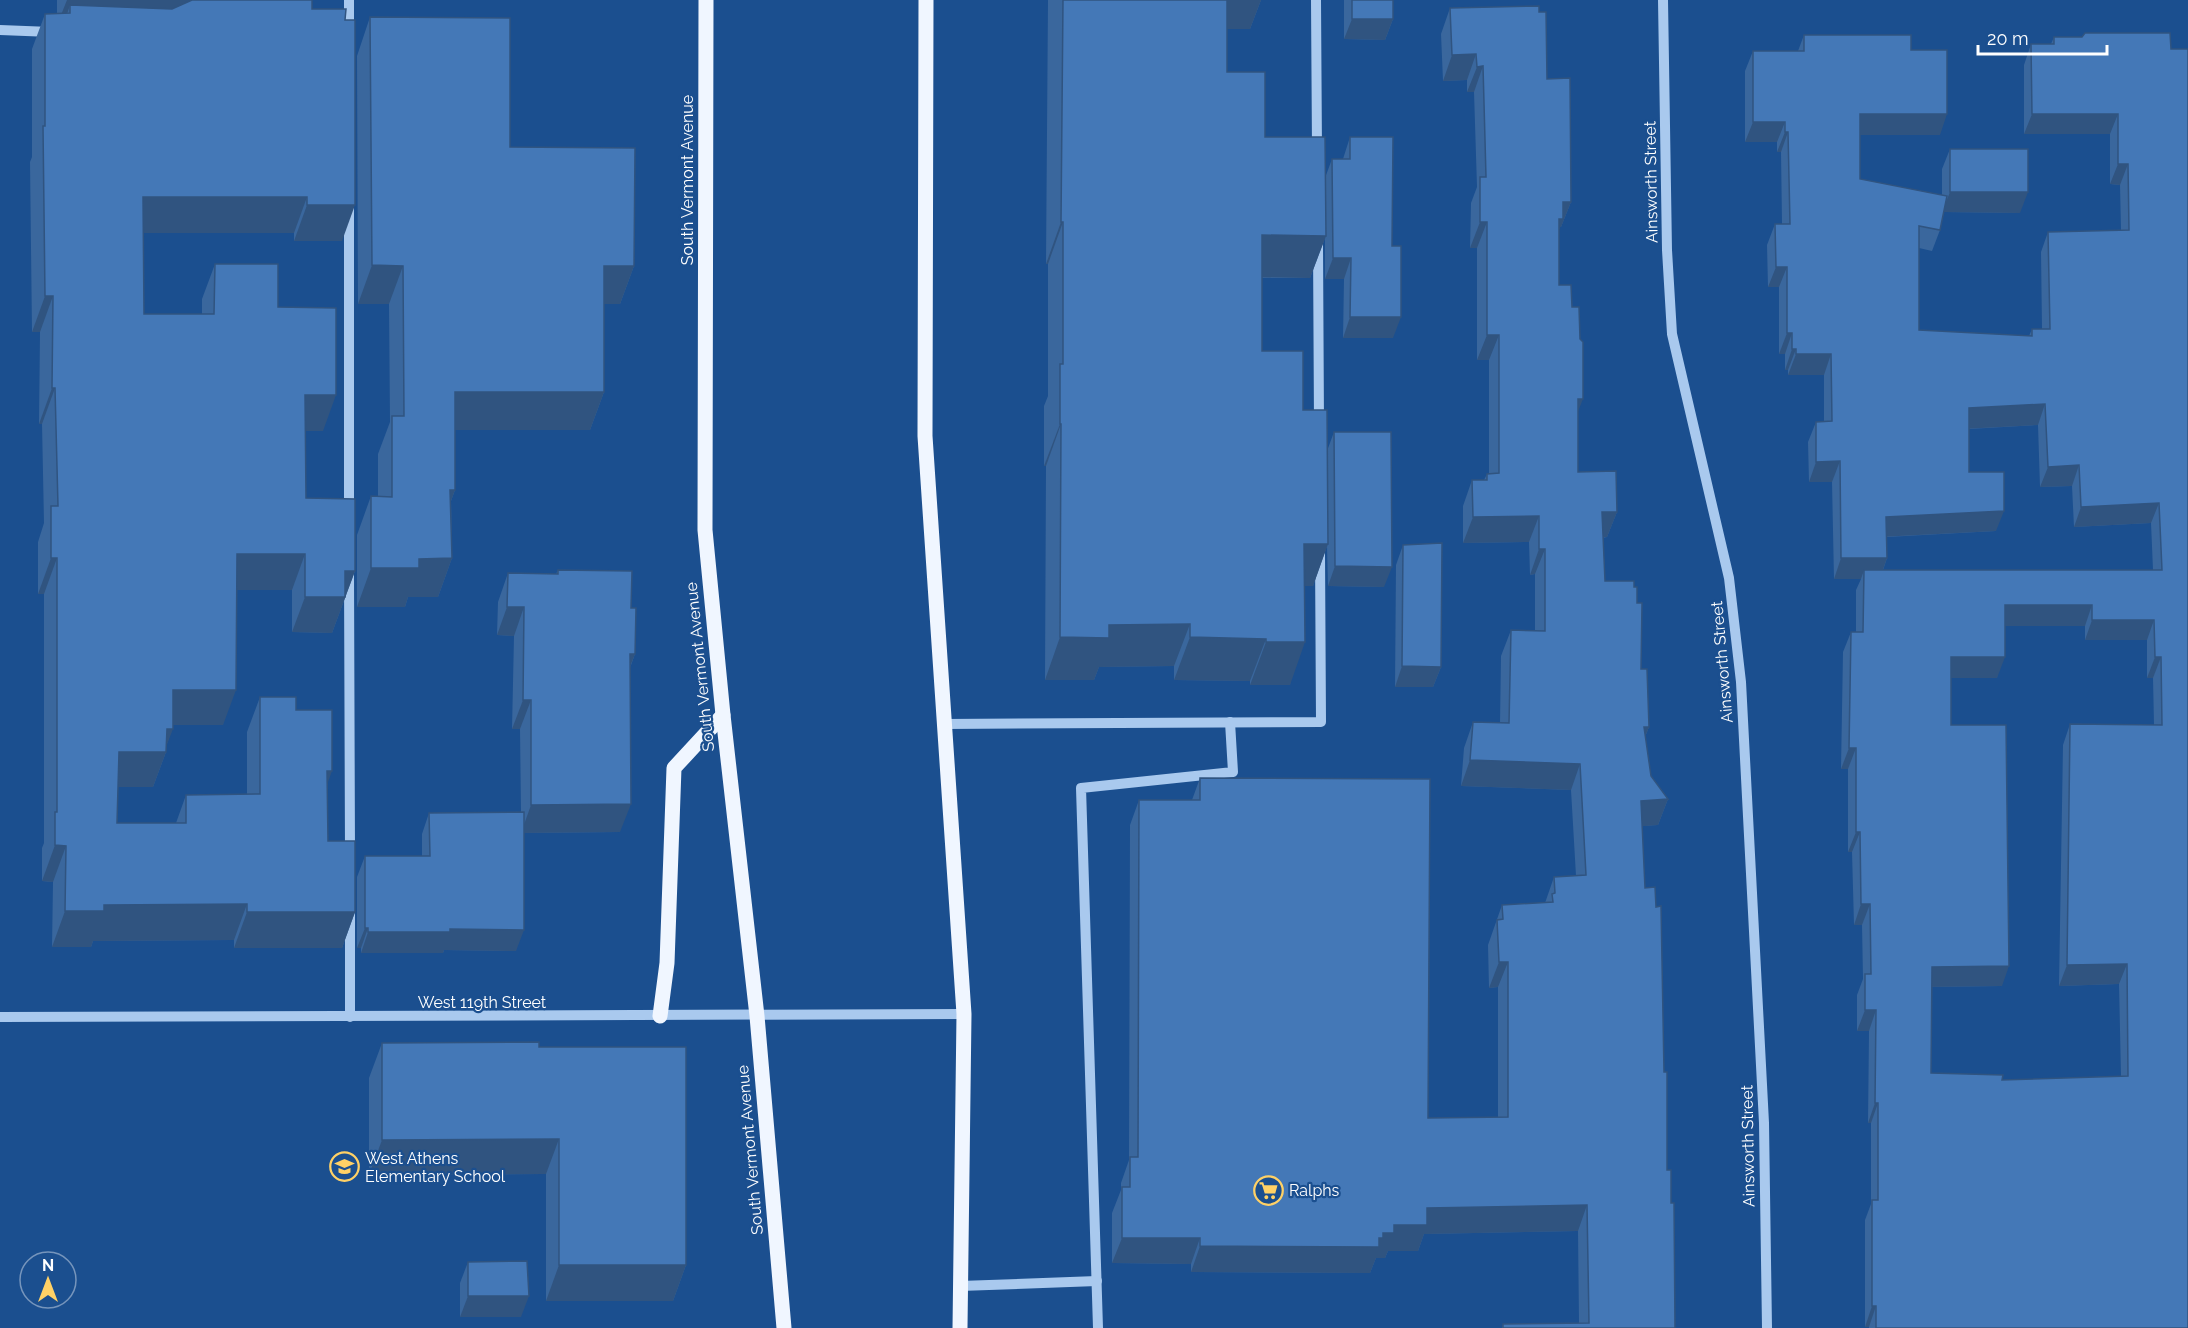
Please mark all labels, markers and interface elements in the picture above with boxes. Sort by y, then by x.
scale bar [1978,18,2107,56]
text: 20 m [1987,28,2029,49]
street label: South Vermont Avenue [678,95,697,265]
street label: Ainsworth Street [1640,120,1662,243]
street label: South Vermont Avenue [682,581,718,753]
street label: Ainsworth Street [1707,600,1737,724]
street label: West 119th Street [418,993,547,1012]
street label: South Vermont Avenue [733,1064,767,1236]
street label: Ainsworth Street [1737,1084,1759,1207]
place label: West Athens Elementary School [365,1149,506,1186]
school or university icon: West Athens Elementary School [328,1151,360,1183]
supermarket icon: Ralphs [1252,1174,1284,1206]
place label: Ralphs [1289,1181,1340,1200]
north arrow [18,1250,78,1310]
text: N [42,1256,54,1275]

